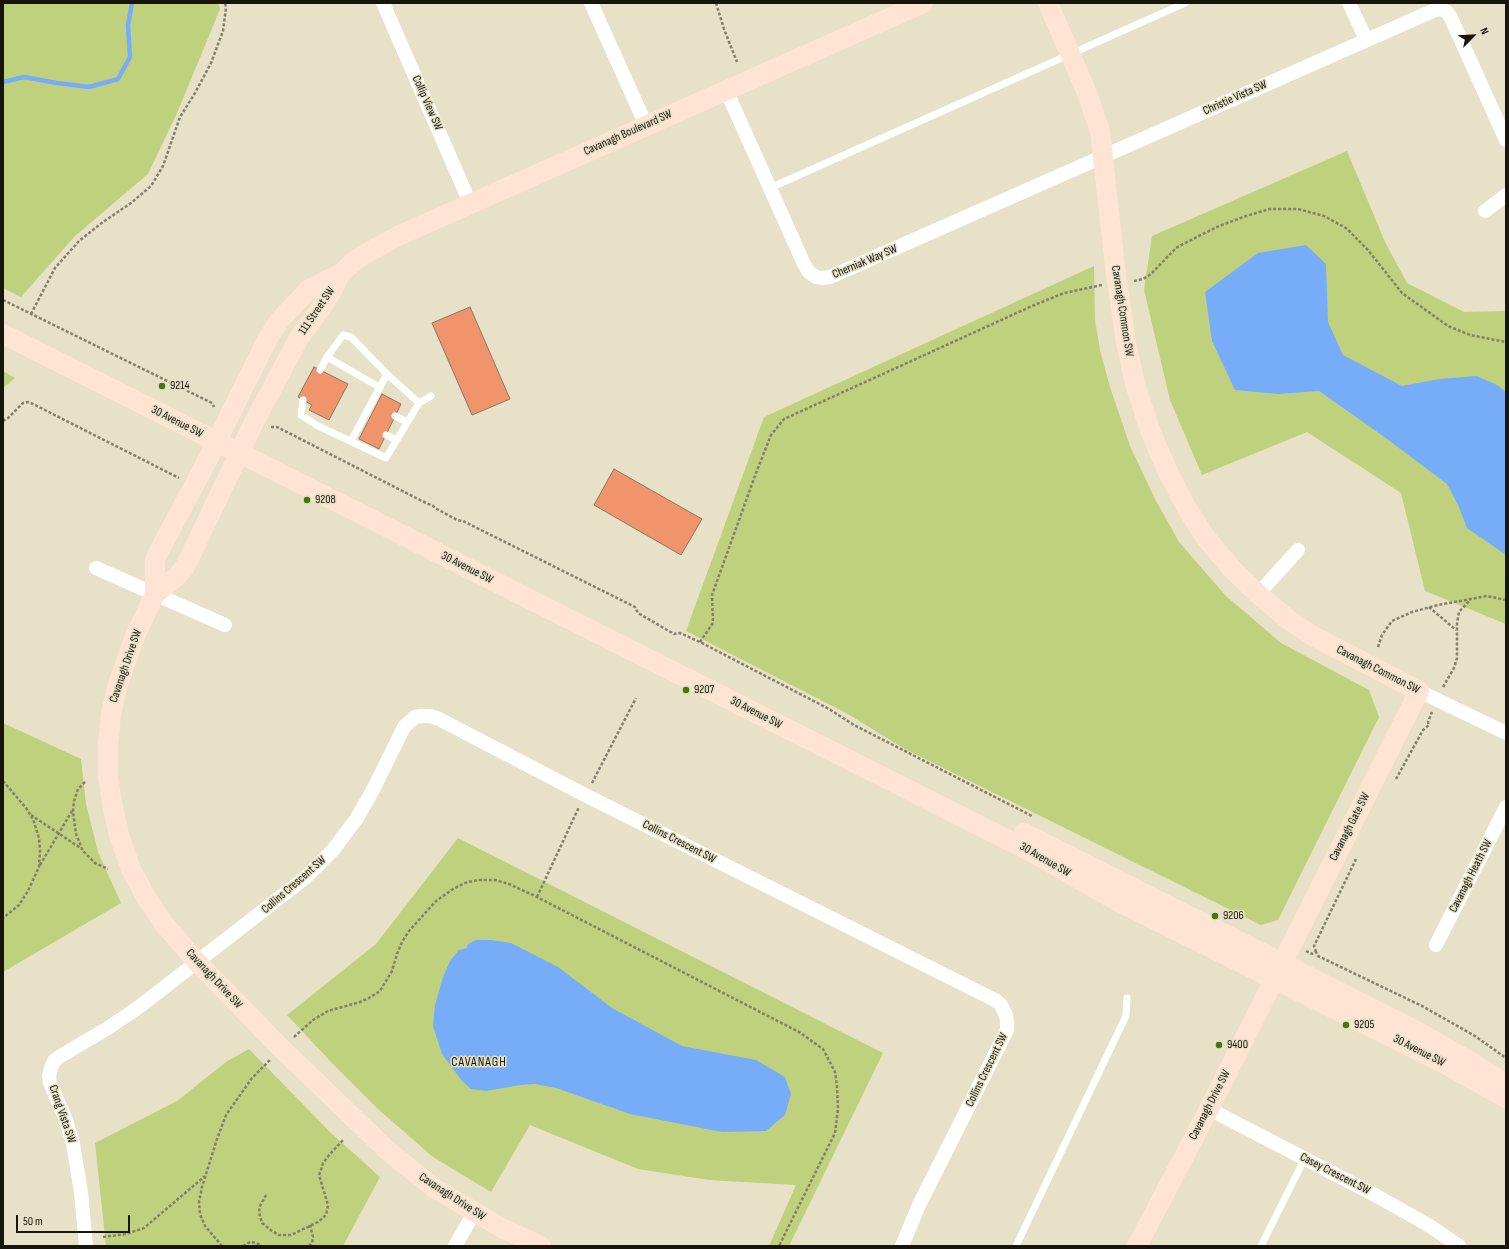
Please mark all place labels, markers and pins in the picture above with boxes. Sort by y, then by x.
place label: 9214 [170,379,190,393]
marker: 9214 [157,381,167,391]
place label: 9208 [315,493,336,507]
marker: 9208 [302,495,312,505]
place label: 9207 [694,683,714,697]
marker: 9207 [681,685,691,695]
place label: 9206 [1223,909,1244,923]
marker: 9206 [1210,911,1220,921]
place label: 9205 [1354,1018,1374,1032]
marker: 9205 [1341,1020,1351,1030]
place label: 9400 [1227,1038,1248,1052]
marker: 9400 [1214,1040,1224,1050]

